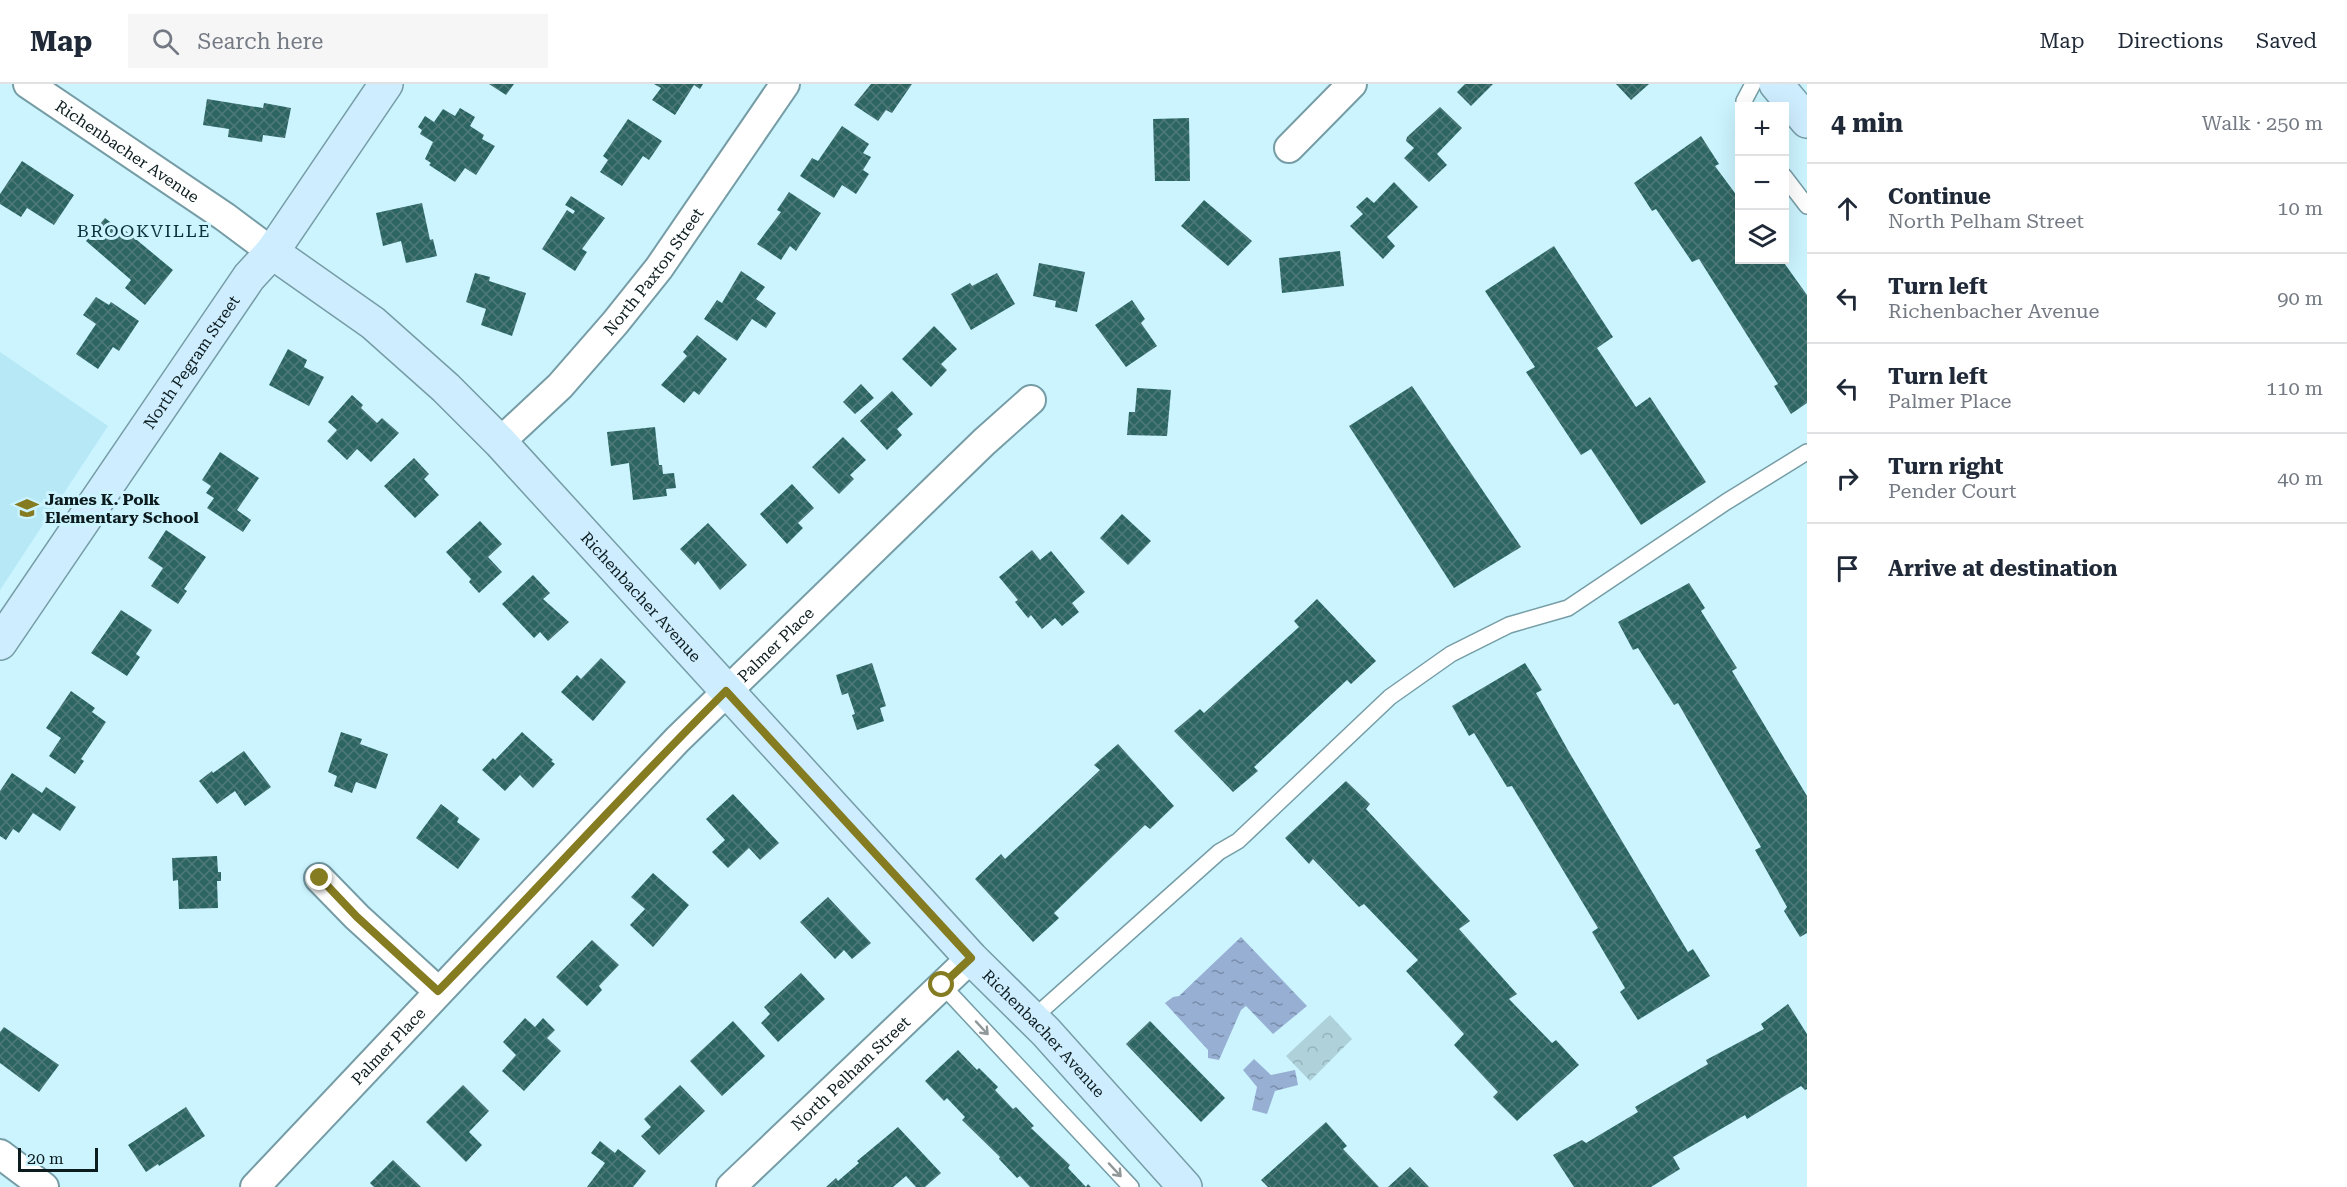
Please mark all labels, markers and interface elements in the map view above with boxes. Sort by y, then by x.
search box [128,14,548,68]
text: Map [30,25,92,58]
icon: search [149,25,182,58]
text: Search here [197,29,323,54]
text: Map [2040,29,2084,53]
text: Directions [2117,29,2223,53]
text: Saved [2256,29,2317,53]
street label: Richenbacher Avenue [52,96,203,206]
map controls [1735,102,1789,264]
button: + [1735,102,1789,156]
text: 4 min [1831,108,1903,138]
text: Walk · 250 m [2202,111,2323,135]
button: − [1735,156,1789,210]
text: Continue [1888,184,1991,209]
icon: ahead [1831,192,1864,225]
text: 10 m [2277,196,2323,220]
street label: North Paxton Street [599,204,707,339]
text: North Pelham Street [1888,209,2084,233]
button: layers [1735,210,1789,264]
district label: BROOKVILLE [77,220,211,241]
text: Turn left [1888,274,1988,299]
icon: left [1831,282,1864,315]
text: 90 m [2277,286,2323,310]
street label: North Pegram Street [139,292,243,432]
text: Richenbacher Avenue [1888,299,2099,323]
text: Turn left [1888,364,1988,389]
icon: left [1831,372,1864,405]
text: 110 m [2266,376,2323,400]
text: Palmer Place [1888,389,2012,413]
text: Turn right [1888,454,2003,479]
icon: right [1831,462,1864,495]
text: 40 m [2277,466,2323,490]
text: Pender Court [1888,479,2017,503]
place label: James K. Polk Elementary School [45,490,200,527]
school or university icon: James K. Polk Elementary School [14,495,40,521]
street label: Richenbacher Avenue [577,528,705,666]
icon: arrive [1831,552,1864,585]
text: Arrive at destination [1888,556,2117,581]
street label: Palmer Place [733,603,818,686]
route end [306,864,332,890]
street label: Richenbacher Avenue [979,965,1109,1101]
route start [928,971,954,997]
street label: Palmer Place [347,1003,429,1088]
street label: North Pelham Street [787,1012,914,1134]
one-way arrow [975,1020,989,1035]
scale bar [18,1145,98,1172]
text: 20 m [27,1149,64,1168]
one-way arrow [1108,1163,1122,1178]

